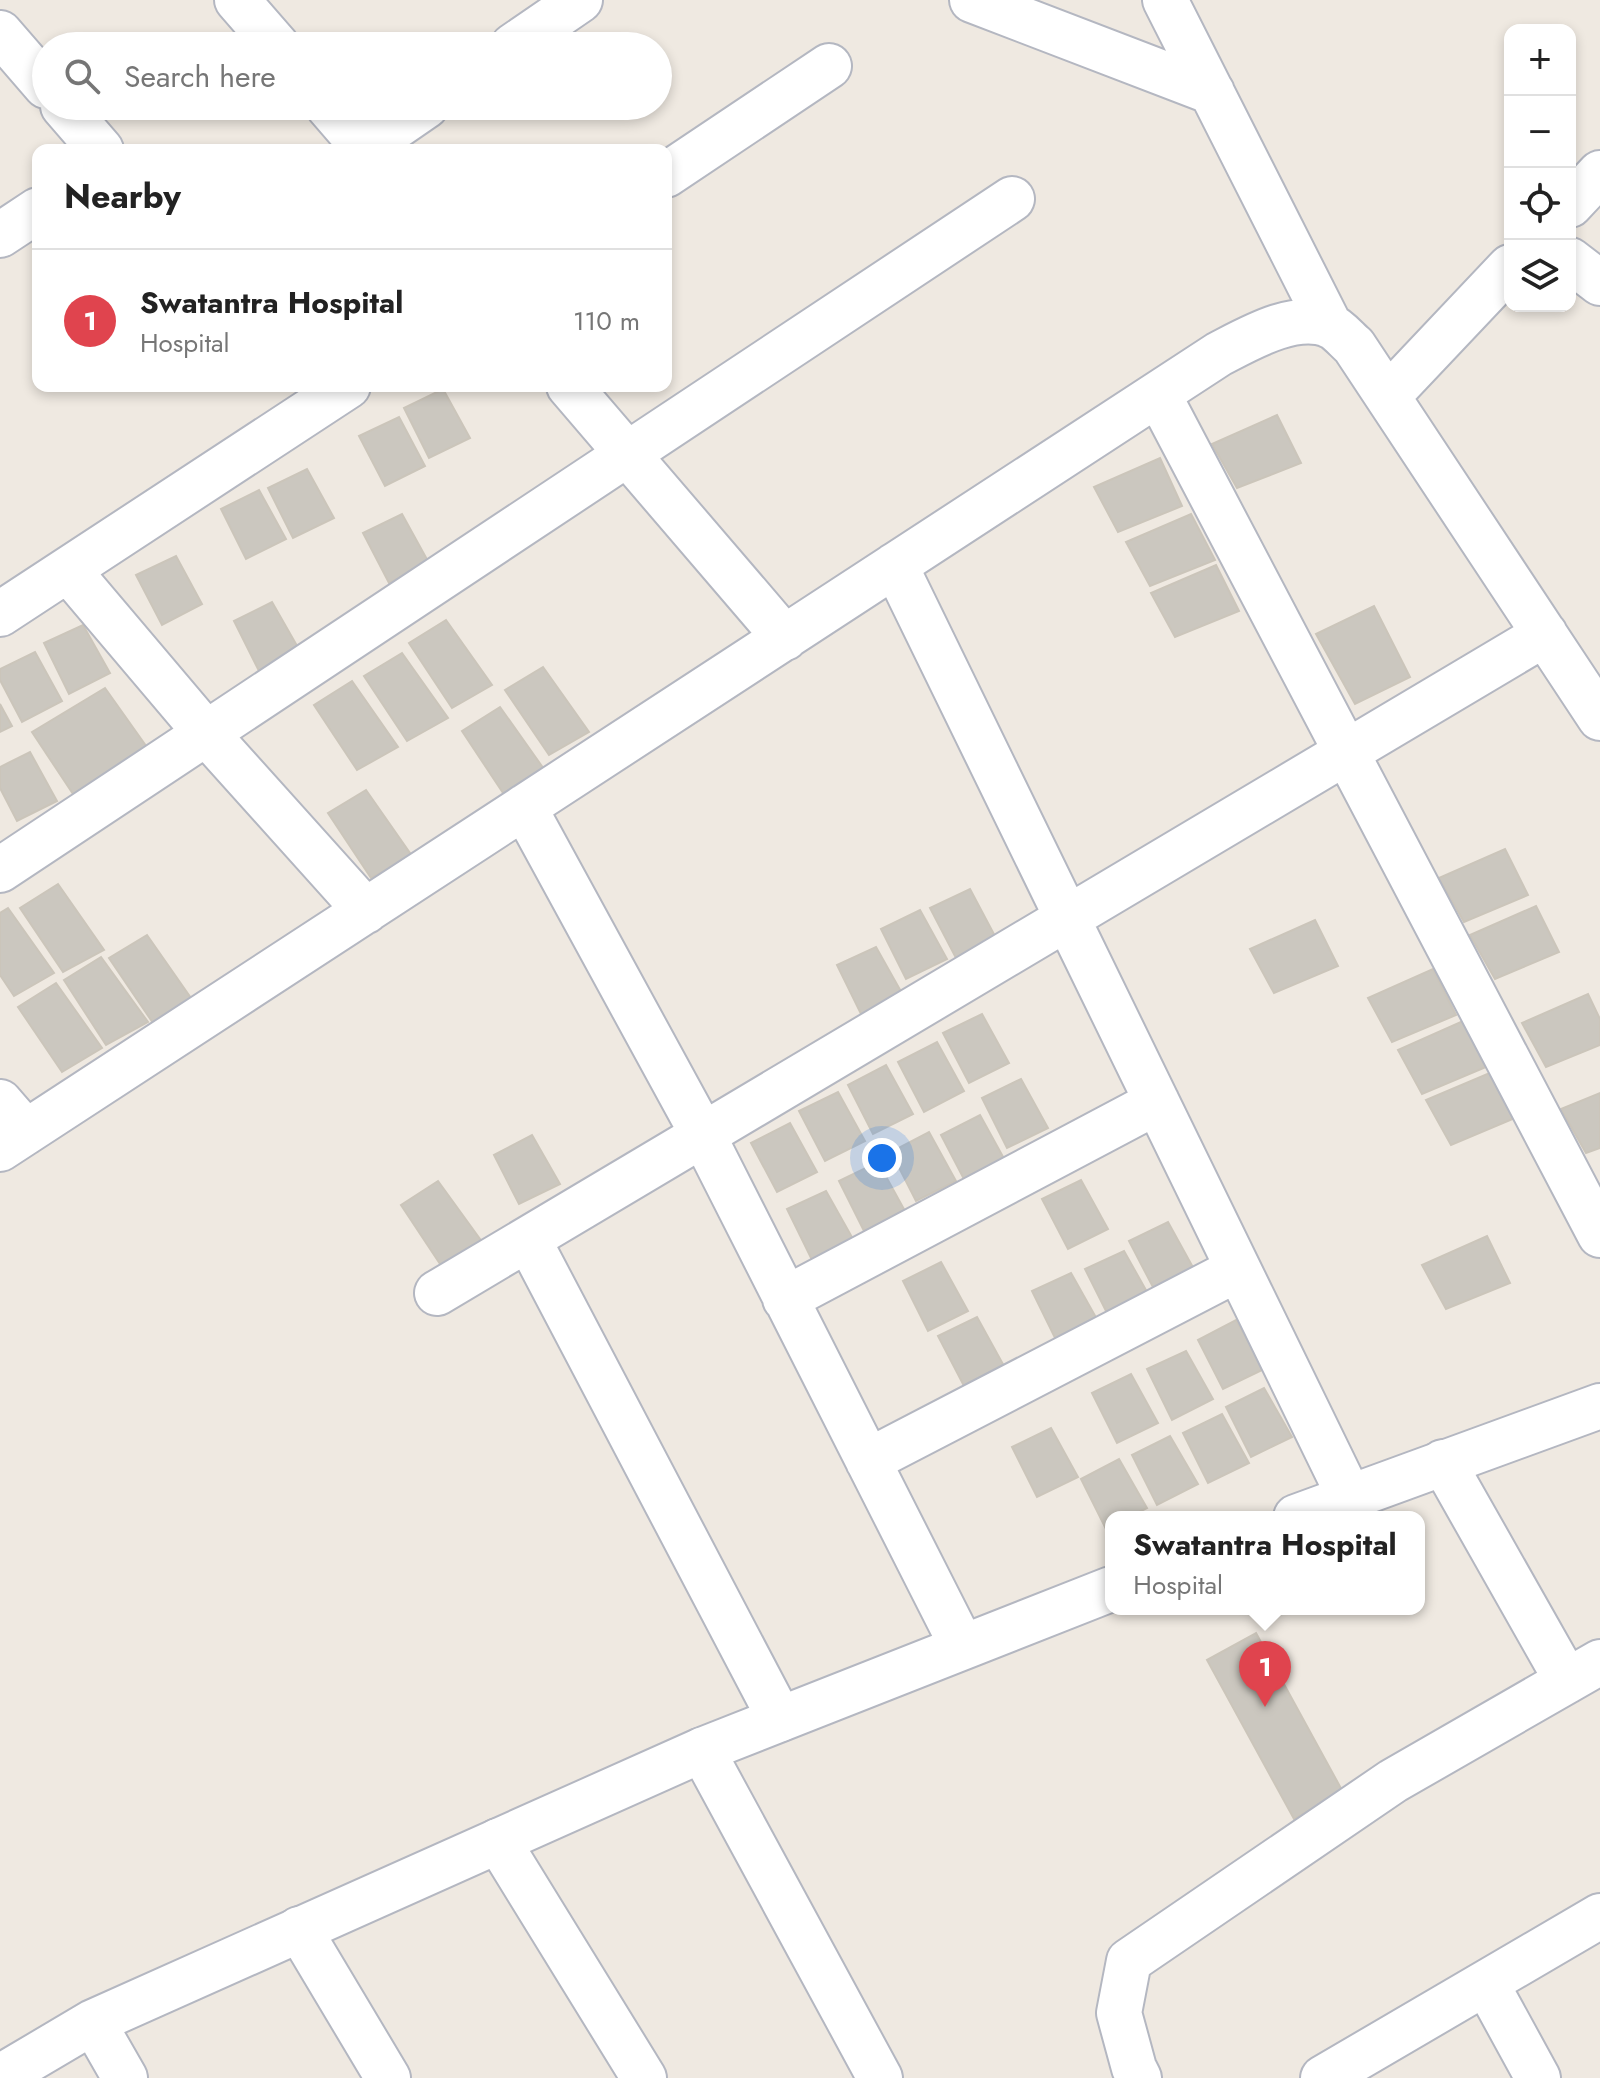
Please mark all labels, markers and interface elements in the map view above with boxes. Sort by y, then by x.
map controls [1504,24,1576,312]
button: + [1504,24,1576,96]
search box [32,32,672,120]
icon: search [60,54,104,98]
text: Search here [124,55,276,98]
button: − [1504,96,1576,168]
button: locate [1504,168,1576,240]
text: Nearby [64,172,181,221]
button: layers [1504,240,1576,312]
text: Swatantra Hospital [140,281,403,324]
text: 1 [83,302,97,340]
text: 110 m [573,302,640,340]
text: Hospital [140,324,230,362]
your location [862,1138,902,1178]
popup [1105,1511,1425,1615]
text: Swatantra Hospital [1133,1523,1397,1566]
text: Hospital [1133,1566,1223,1604]
pin: 1 [1239,1641,1291,1707]

